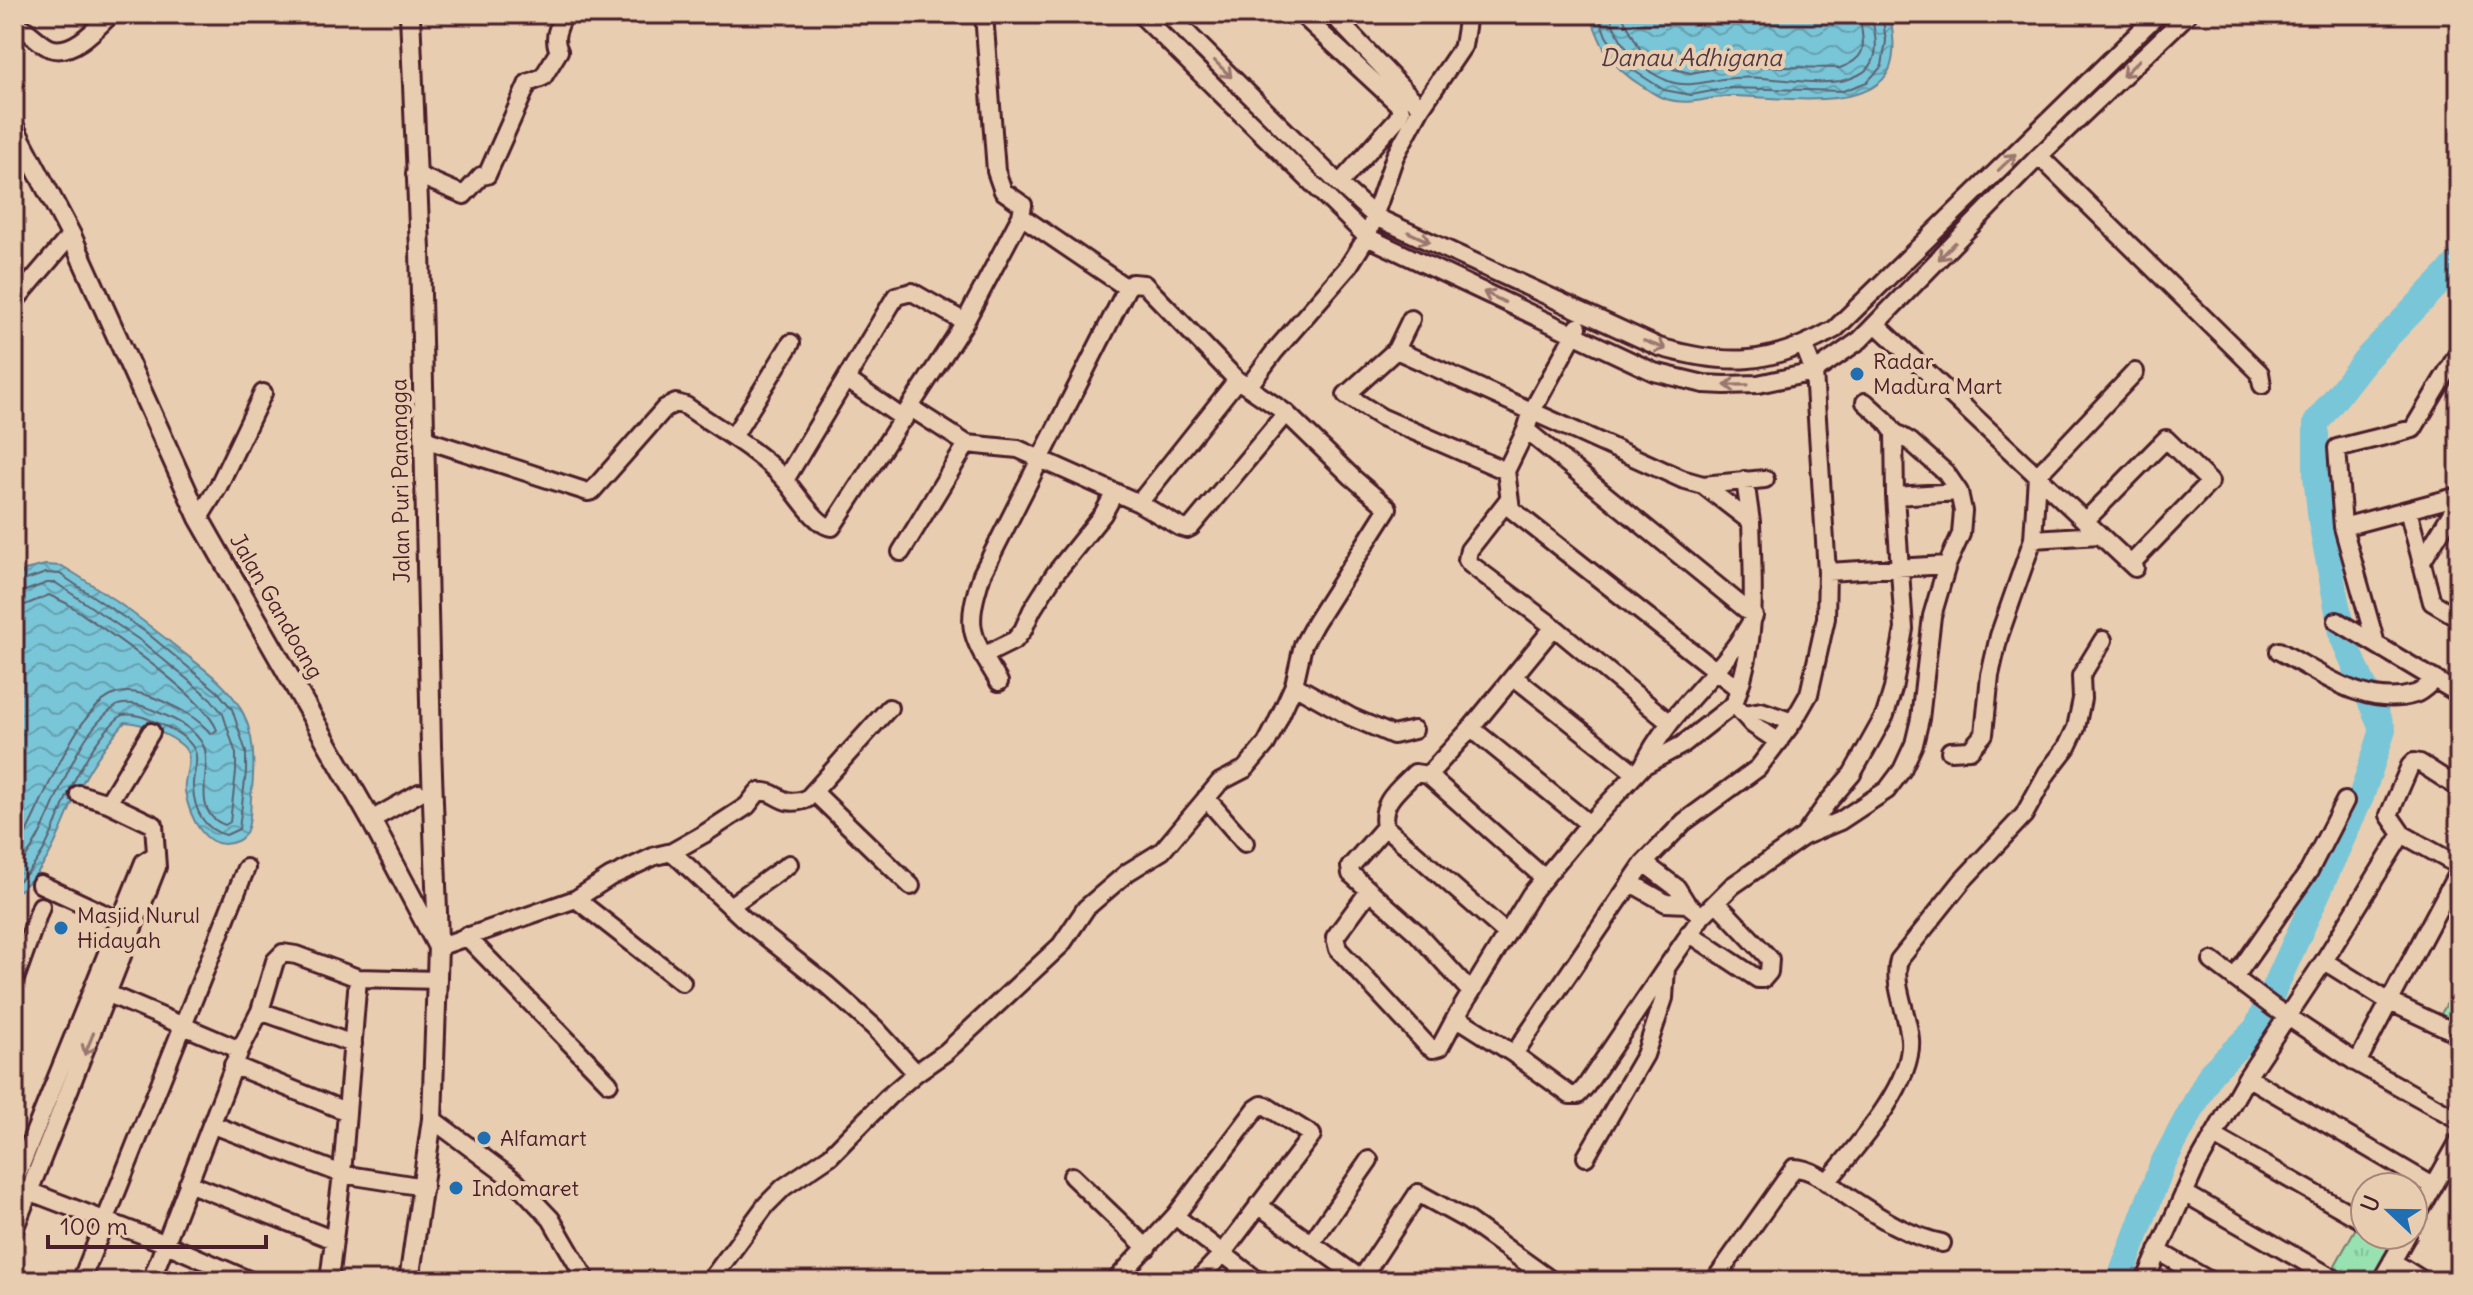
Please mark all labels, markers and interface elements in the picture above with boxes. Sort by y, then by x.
water label: Danau Adhigana [1600,42,1783,72]
one-way arrow [2122,58,2142,77]
one-way arrow [1213,59,1232,78]
one-way arrow [1997,153,2017,172]
one-way arrow [1407,230,1431,245]
one-way arrow [1938,241,1957,260]
one-way arrow [1483,289,1506,304]
one-way arrow [1642,339,1667,353]
place label: Radar Madura Mart [1873,347,2002,400]
marker: Radar Madura Mart [1848,365,1866,383]
one-way arrow [1723,377,1750,393]
street label: Jalan Puri Panangga [384,378,416,584]
street label: Jalan Gandoang [224,528,330,684]
place label: Masjid Nurul Hidayah [77,901,200,954]
marker: Masjid Nurul Hidayah [52,919,70,937]
one-way arrow [81,1031,95,1056]
place label: Alfamart [500,1124,587,1152]
marker: Alfamart [475,1129,493,1147]
north arrow [2349,1171,2429,1251]
place label: Indomaret [472,1174,579,1202]
marker: Indomaret [447,1179,465,1197]
text: U [2355,1191,2386,1216]
scale bar [48,1199,266,1249]
text: 100 m [60,1211,128,1241]

